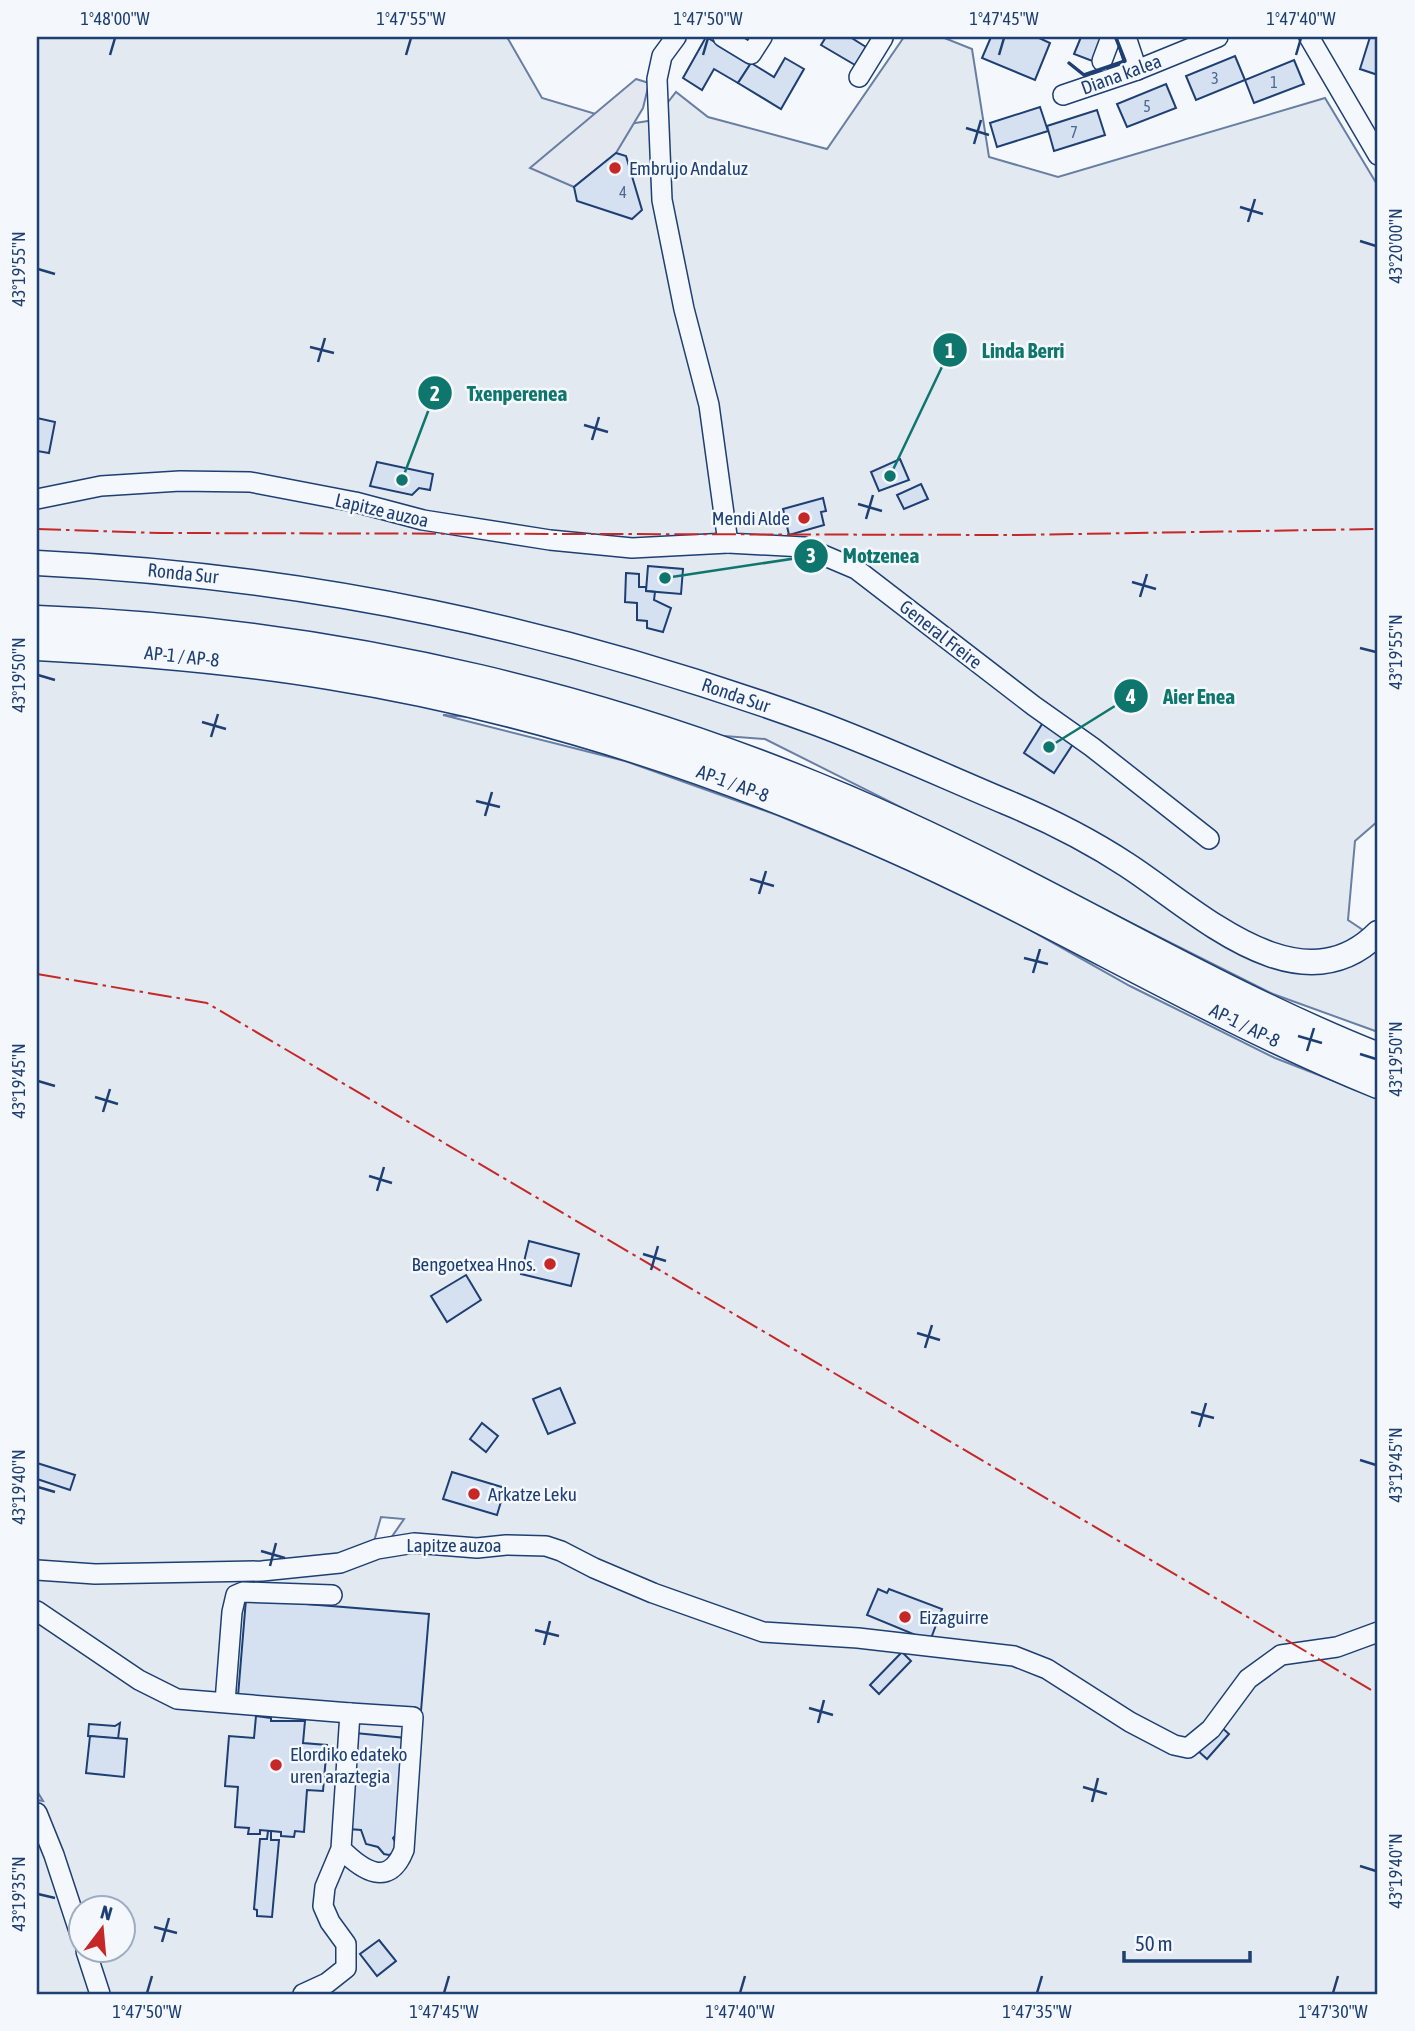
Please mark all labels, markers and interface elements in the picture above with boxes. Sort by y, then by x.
text: 1°48'00"W [80,8,150,29]
text: 1°47'55"W [376,8,446,29]
text: 1°47'50"W [673,8,743,29]
text: 1°47'45"W [969,8,1039,29]
text: 1°47'40"W [1266,8,1336,29]
street label: Diana kalea [1078,49,1164,99]
house number: 3 [1211,69,1219,87]
house number: 1 [1270,73,1278,91]
house number: 5 [1143,97,1151,115]
house number: 7 [1070,123,1078,141]
place label: Embrujo Andaluz [629,157,748,179]
marker: Embrujo Andaluz [607,160,623,176]
house number: 4 [619,183,627,201]
text: 43°20'00"N [1385,208,1406,284]
text: 43°19'55"N [8,231,29,307]
callout: Linda Berri [933,329,1078,371]
text: 1 [945,338,955,362]
text: Linda Berri [982,338,1064,362]
callout: Txenperenea [418,372,581,414]
text: 2 [430,381,440,405]
text: Txenperenea [467,381,568,405]
street label: Lapitze auzoa [333,489,431,531]
place label: Mendi Alde [712,507,790,529]
marker: Mendi Alde [796,510,812,526]
callout: Motzenea [794,535,933,577]
text: 3 [806,543,816,567]
text: Motzenea [843,543,919,567]
street label: Ronda Sur [147,558,220,588]
street label: General Freire [895,595,987,673]
text: 43°19'55"N [1385,614,1406,690]
text: 43°19'50"N [8,637,29,713]
street label: AP-1 / AP-8 [143,641,221,671]
street label: Ronda Sur [699,673,773,717]
callout: Aier Enea [1114,675,1249,717]
text: 4 [1125,684,1136,708]
text: Aier Enea [1162,684,1235,708]
street label: AP-1 / AP-8 [694,760,772,806]
street label: AP-1 / AP-8 [1206,999,1284,1051]
text: 43°19'50"N [1385,1021,1406,1097]
text: 43°19'45"N [8,1043,29,1119]
place label: Bengoetxea Hnos. [412,1253,536,1275]
marker: Bengoetxea Hnos. [542,1256,558,1272]
text: 43°19'45"N [1385,1427,1406,1503]
text: 43°19'40"N [8,1449,29,1525]
place label: Arkatze Leku [488,1483,577,1505]
marker: Arkatze Leku [466,1486,482,1502]
street label: Lapitze auzoa [406,1534,502,1556]
place label: Eizaguirre [919,1606,989,1628]
marker: Eizaguirre [897,1609,913,1625]
place label: Elordiko edateko uren araztegia [290,1743,408,1787]
marker: Elordiko edateko uren araztegia [268,1757,284,1773]
text: 43°19'40"N [1385,1833,1406,1909]
text: 43°19'35"N [8,1856,29,1932]
north arrow [66,1895,136,1965]
text: N [98,1901,115,1925]
scale bar [1124,1919,1250,1963]
text: 50 m [1135,1931,1173,1955]
text: 1°47'50"W [112,2001,182,2022]
text: 1°47'45"W [409,2001,479,2022]
text: 1°47'40"W [705,2001,775,2022]
text: 1°47'35"W [1002,2001,1072,2022]
text: 1°47'30"W [1298,2001,1368,2022]

